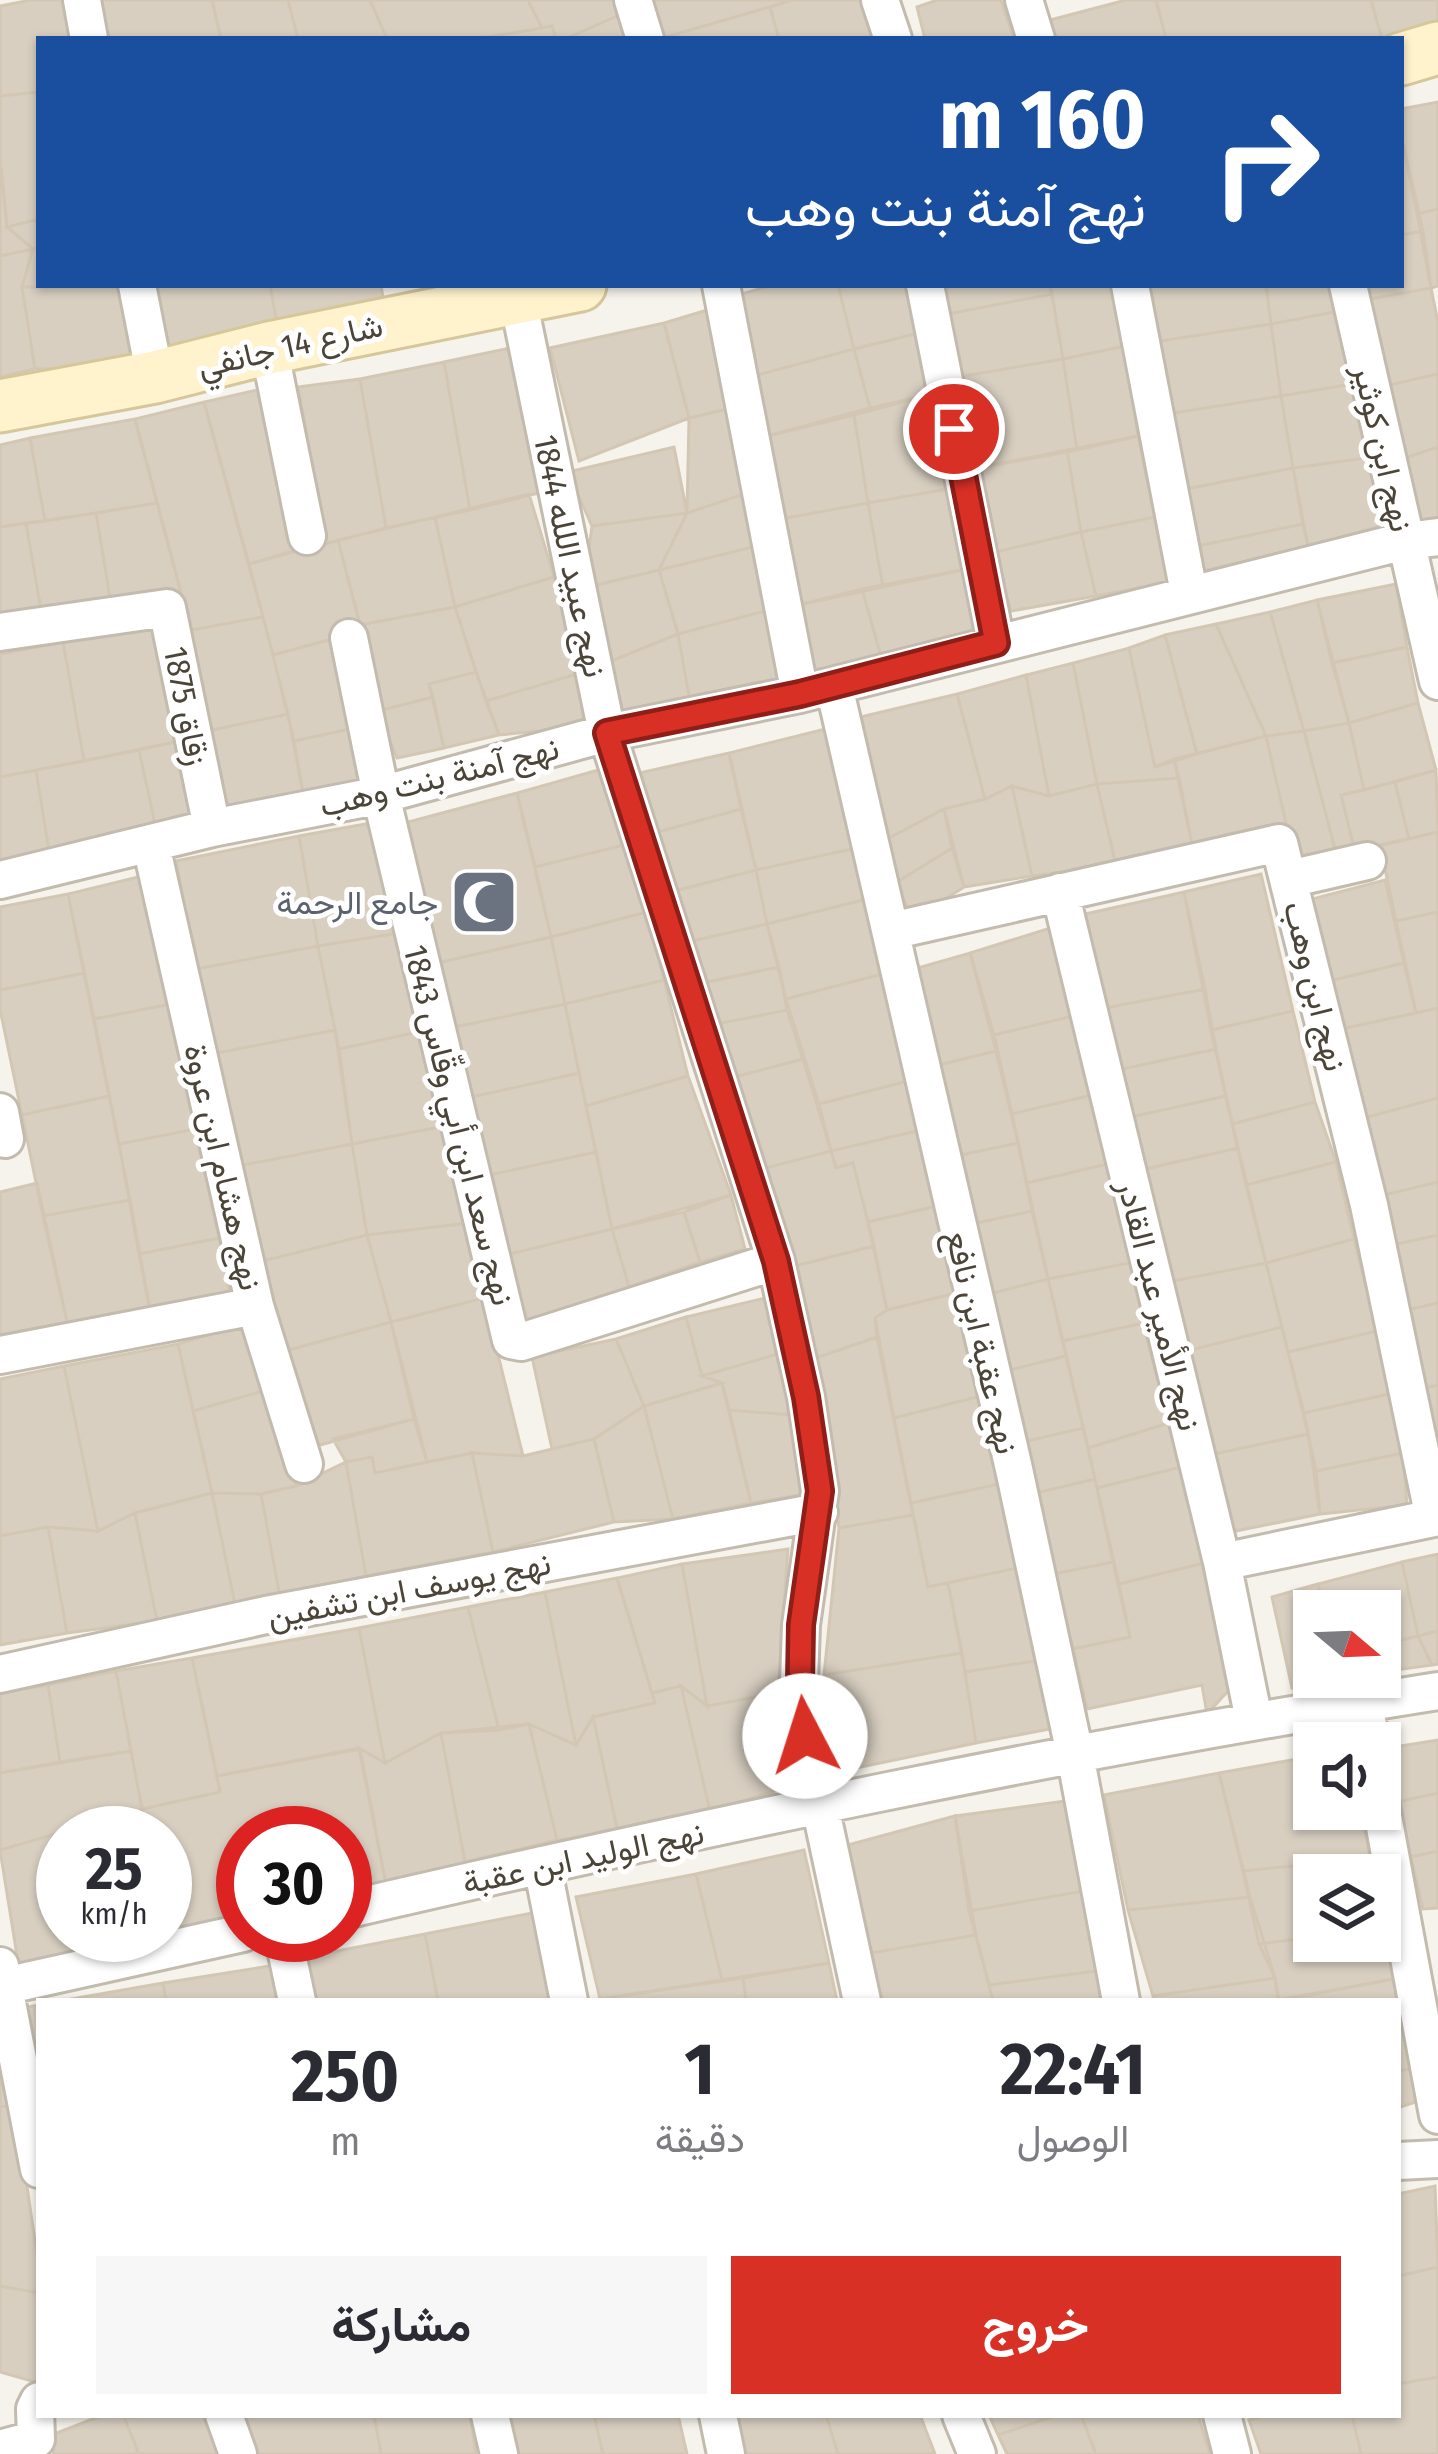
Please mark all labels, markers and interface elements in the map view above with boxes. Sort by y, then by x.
text: 160 m [939,69,1146,170]
icon: right [1188,84,1344,240]
text: نهج آمنة بنت وهب [745,176,1146,240]
street label: شارع 14 جانفي [194,305,388,393]
street label: نهج ابن كوثير [1342,360,1422,536]
pin [903,378,1005,480]
icon: arrive [921,396,987,462]
street label: نهج عبيد اللله 1844 [523,431,615,681]
street label: زقاق 1875 [155,643,217,769]
street label: نهج آمنة بنت وهب [316,728,563,828]
mosque icon: جامع الرحمة [449,867,519,937]
place label: جامع الرحمة [277,883,438,925]
street label: نهج ابن وهب [1273,897,1355,1076]
street label: نهج سعد ابن أبي وقّاس 1843 [389,941,525,1311]
street label: نهج هشام ابن عروة [173,1040,271,1295]
street label: نهج الأمير عبد القادر [1106,1175,1210,1435]
street label: نهج عقبة ابن نافع [935,1227,1027,1458]
street label: نهج يوسف ابن تشفين [264,1543,555,1639]
north arrow [1293,1590,1401,1698]
map controls [1293,1590,1401,1962]
position arrow [742,1673,868,1799]
button: sound [1293,1722,1401,1830]
speed limit sign: 30 [216,1806,372,1962]
street label: نهج الوليد ابن عقبة [459,1813,708,1905]
text: 25 [85,1833,143,1905]
button: layers [1293,1854,1401,1962]
text: km/h [81,1896,147,1932]
text: 1 [685,2027,715,2113]
text: 22:41 [1000,2027,1146,2113]
text: 250 [291,2034,399,2120]
text: دقيقة [655,2116,745,2162]
text: الوصول [1017,2116,1129,2162]
text: m [330,2119,360,2165]
button: مشاركة [96,2256,707,2394]
button: خروج [731,2256,1341,2394]

